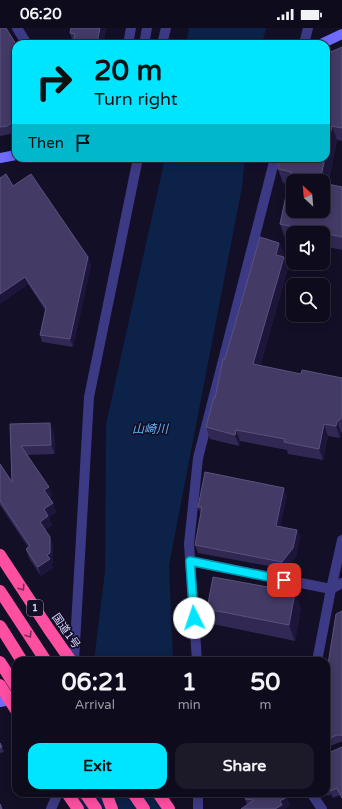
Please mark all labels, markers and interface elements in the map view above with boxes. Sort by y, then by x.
text: 06:20 [20,5,62,23]
text: 20 m [94,54,162,88]
icon: right [28,56,80,108]
text: Turn right [94,88,178,110]
icon: arrive [72,132,94,154]
text: Then [28,134,64,152]
north arrow [286,174,330,218]
map controls [286,174,330,322]
button: sound [286,226,330,270]
button: search [286,278,330,322]
water label: 山崎川 [132,422,170,436]
pin [267,563,301,597]
icon: arrive [273,569,295,591]
one-way arrow [17,584,24,591]
position arrow [173,597,215,639]
road number: 1 [27,600,43,616]
street label: 国道1号 [49,611,83,651]
one-way arrow [24,631,32,638]
text: 06:21 [62,668,128,697]
text: 1 [182,668,197,697]
text: 50 [250,668,280,697]
text: Arrival [75,697,115,713]
text: min [178,697,201,713]
text: m [259,697,271,713]
button: Exit [28,743,167,789]
button: Share [175,743,314,789]

